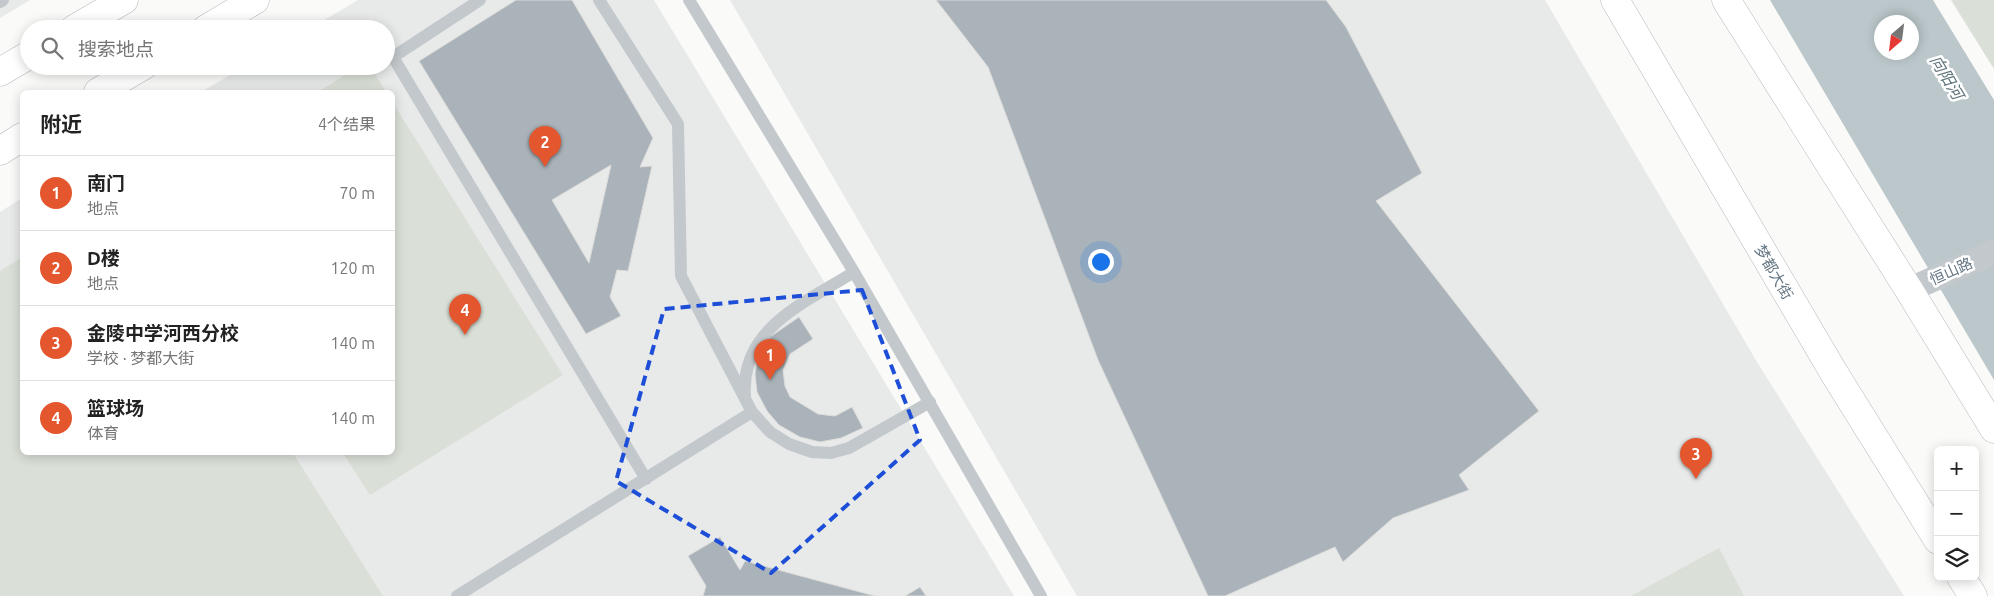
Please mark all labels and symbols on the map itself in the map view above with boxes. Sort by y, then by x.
north arrow [1874,15,1919,60]
water label: 向阳河 [1927,52,1969,105]
pin: 2 [529,126,561,167]
street label: 梦都大街 [1752,242,1796,302]
your location [1088,249,1114,275]
street label: 恒山路 [1927,254,1975,288]
pin: 4 [449,294,481,335]
pin: 1 [754,339,786,380]
pin: 3 [1680,438,1712,479]

